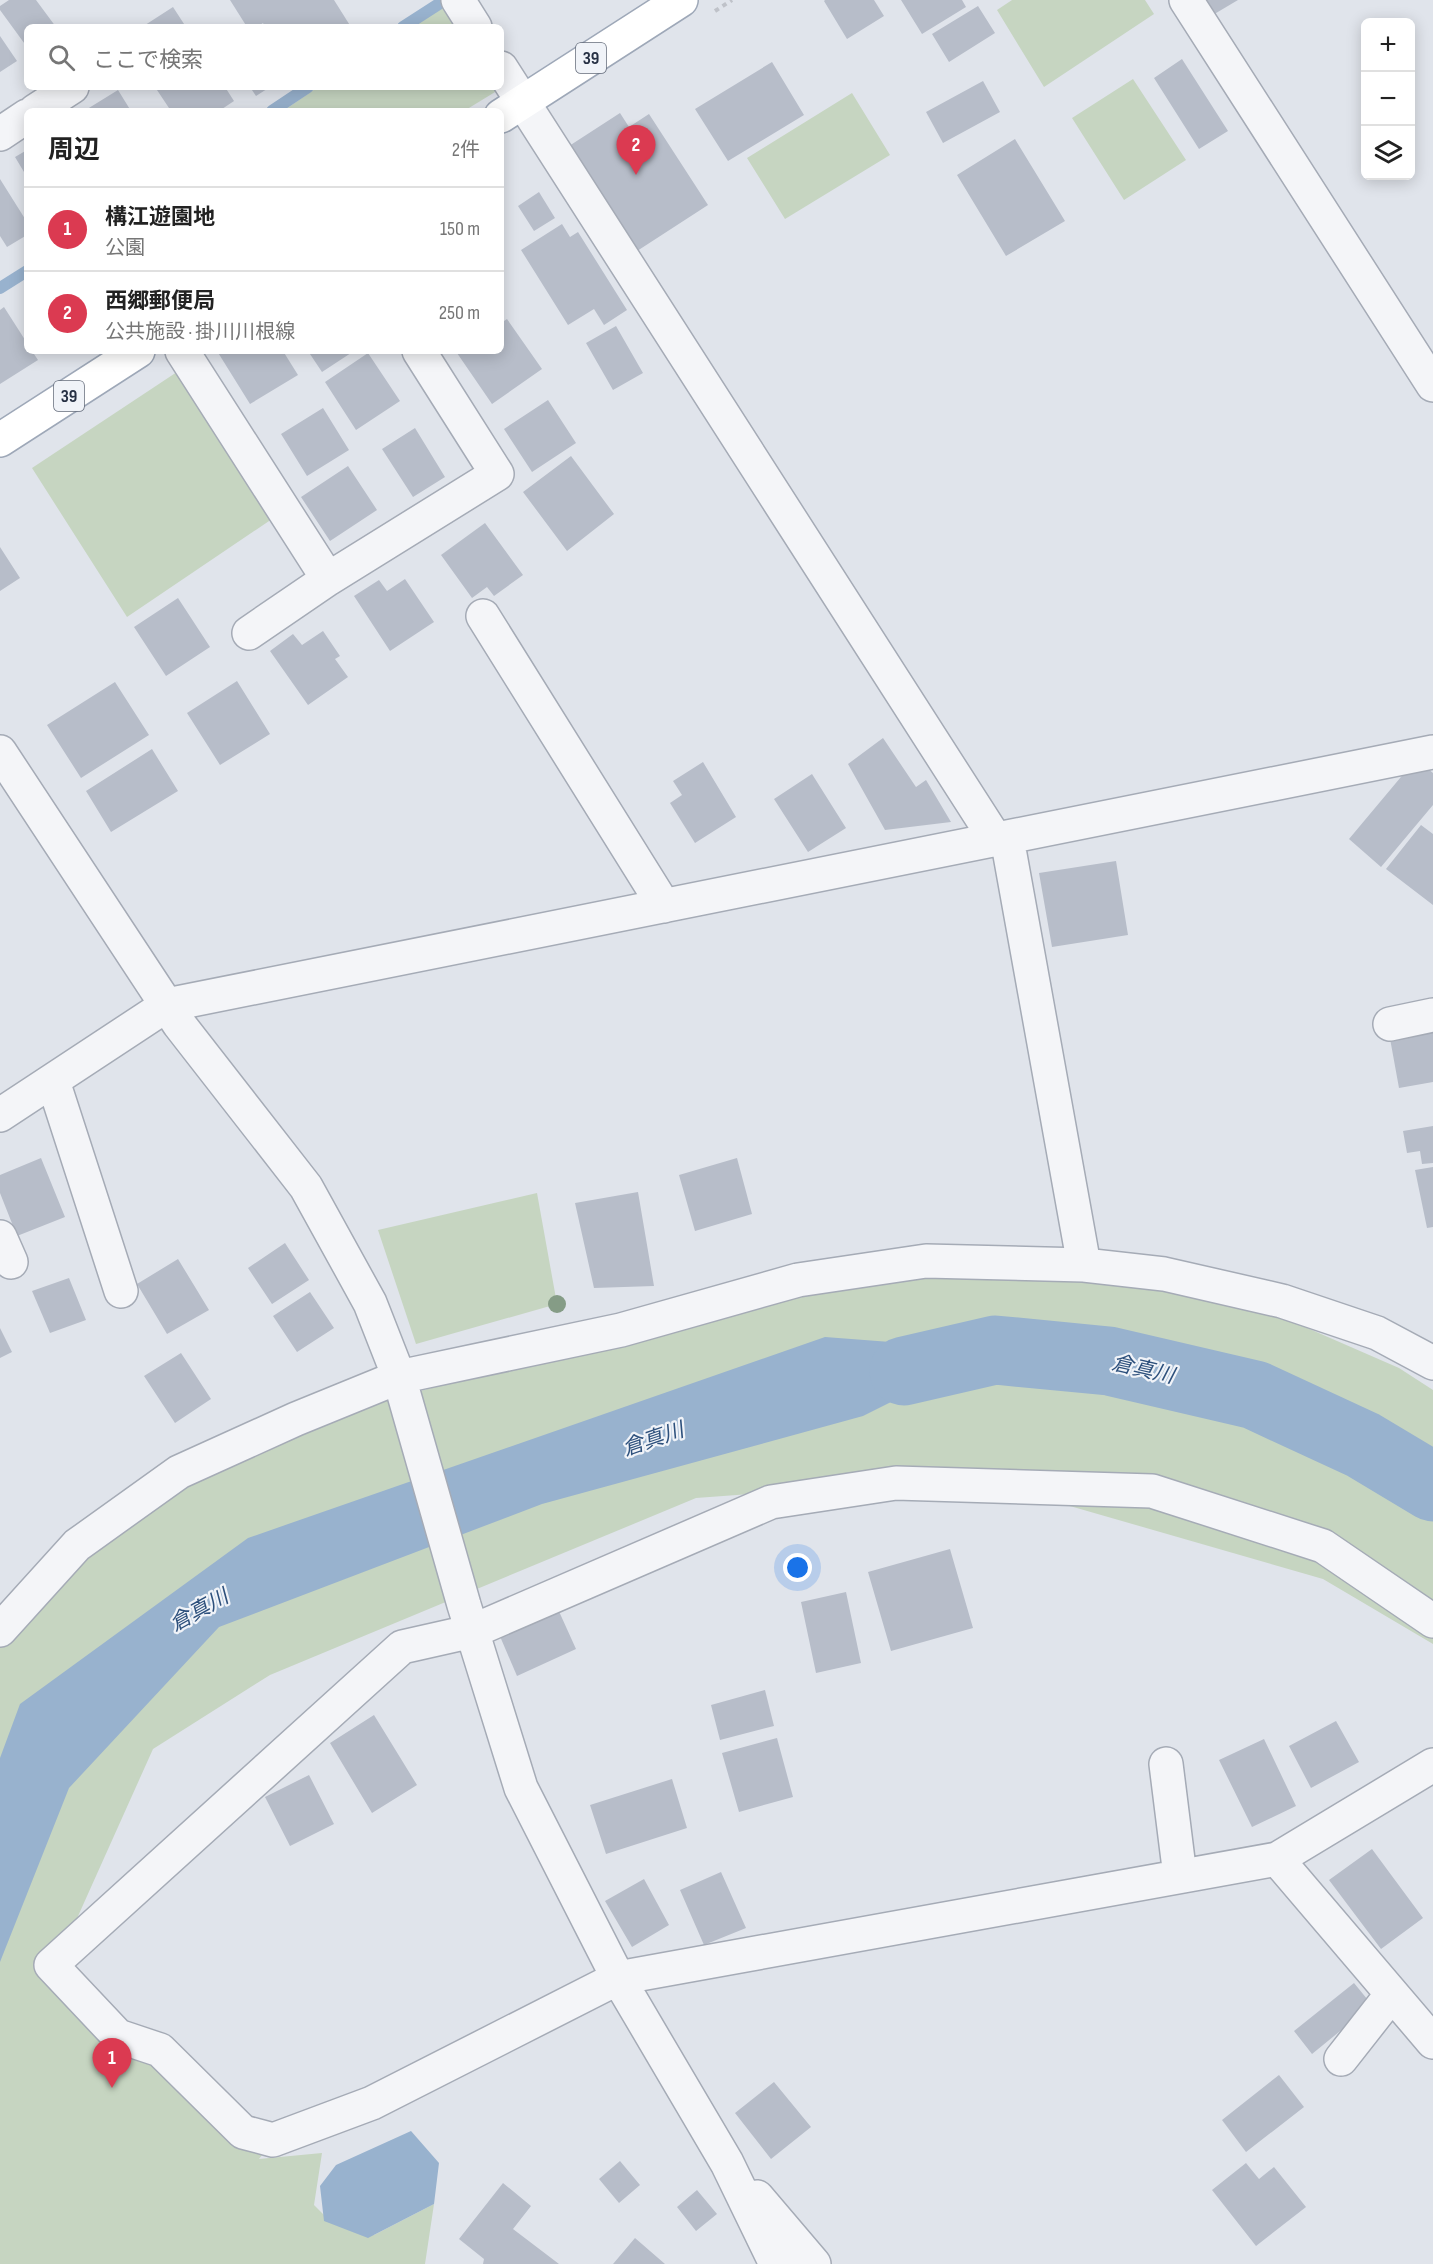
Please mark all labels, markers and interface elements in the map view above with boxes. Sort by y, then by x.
map controls [1361,18,1415,180]
button: + [1361,18,1415,72]
search box [24,24,504,90]
icon: search [45,41,78,74]
road number: 39 [576,43,606,73]
text: ここで検索 [93,47,203,74]
button: − [1361,72,1415,126]
pin: 2 [616,126,656,175]
button: layers [1361,126,1415,180]
text: 周辺 [48,135,100,166]
text: 2件 [452,138,480,162]
text: 構江遊園地 [105,204,215,231]
text: 1 [64,217,71,241]
text: 150 m [440,217,480,241]
text: 公園 [105,236,145,260]
text: 西郷郵便局 [105,288,215,315]
text: 2 [63,301,72,325]
text: 250 m [439,301,480,325]
text: 公共施設 · 掛川川根線 [105,320,295,344]
road number: 39 [54,381,84,411]
water label: 倉真川 [1109,1350,1178,1389]
water label: 倉真川 [619,1417,689,1462]
your location [783,1553,812,1582]
water label: 倉真川 [166,1583,235,1637]
pin: 1 [92,2038,132,2088]

